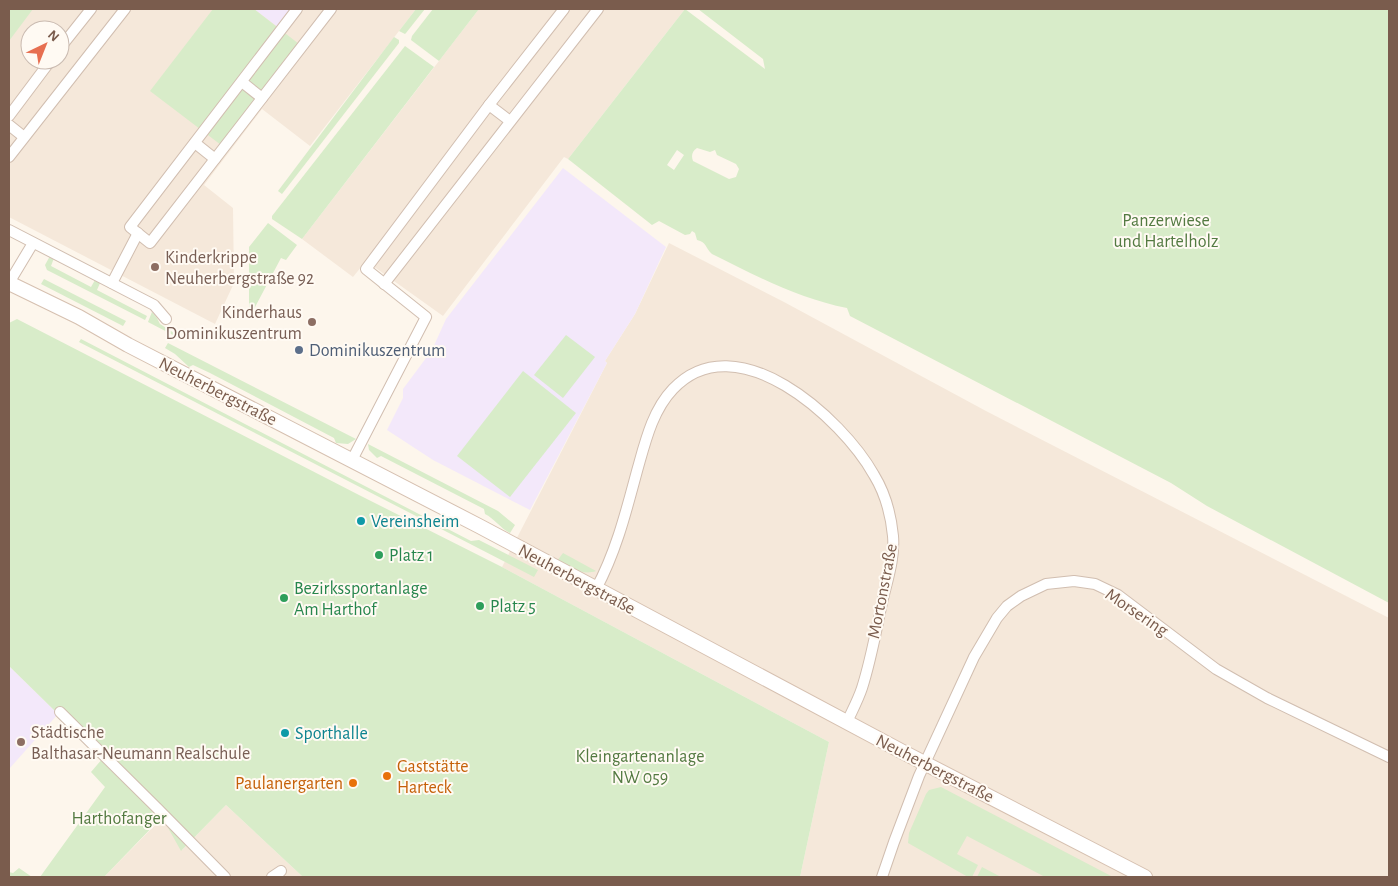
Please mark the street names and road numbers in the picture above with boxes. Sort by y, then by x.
street label: Neuherbergstraße [156,354,279,429]
street label: Neuherbergstraße [515,542,638,618]
street label: Mortonstraße [865,542,901,640]
street label: Morsering [1102,585,1171,640]
street label: Neuherbergstraße [873,731,996,806]

